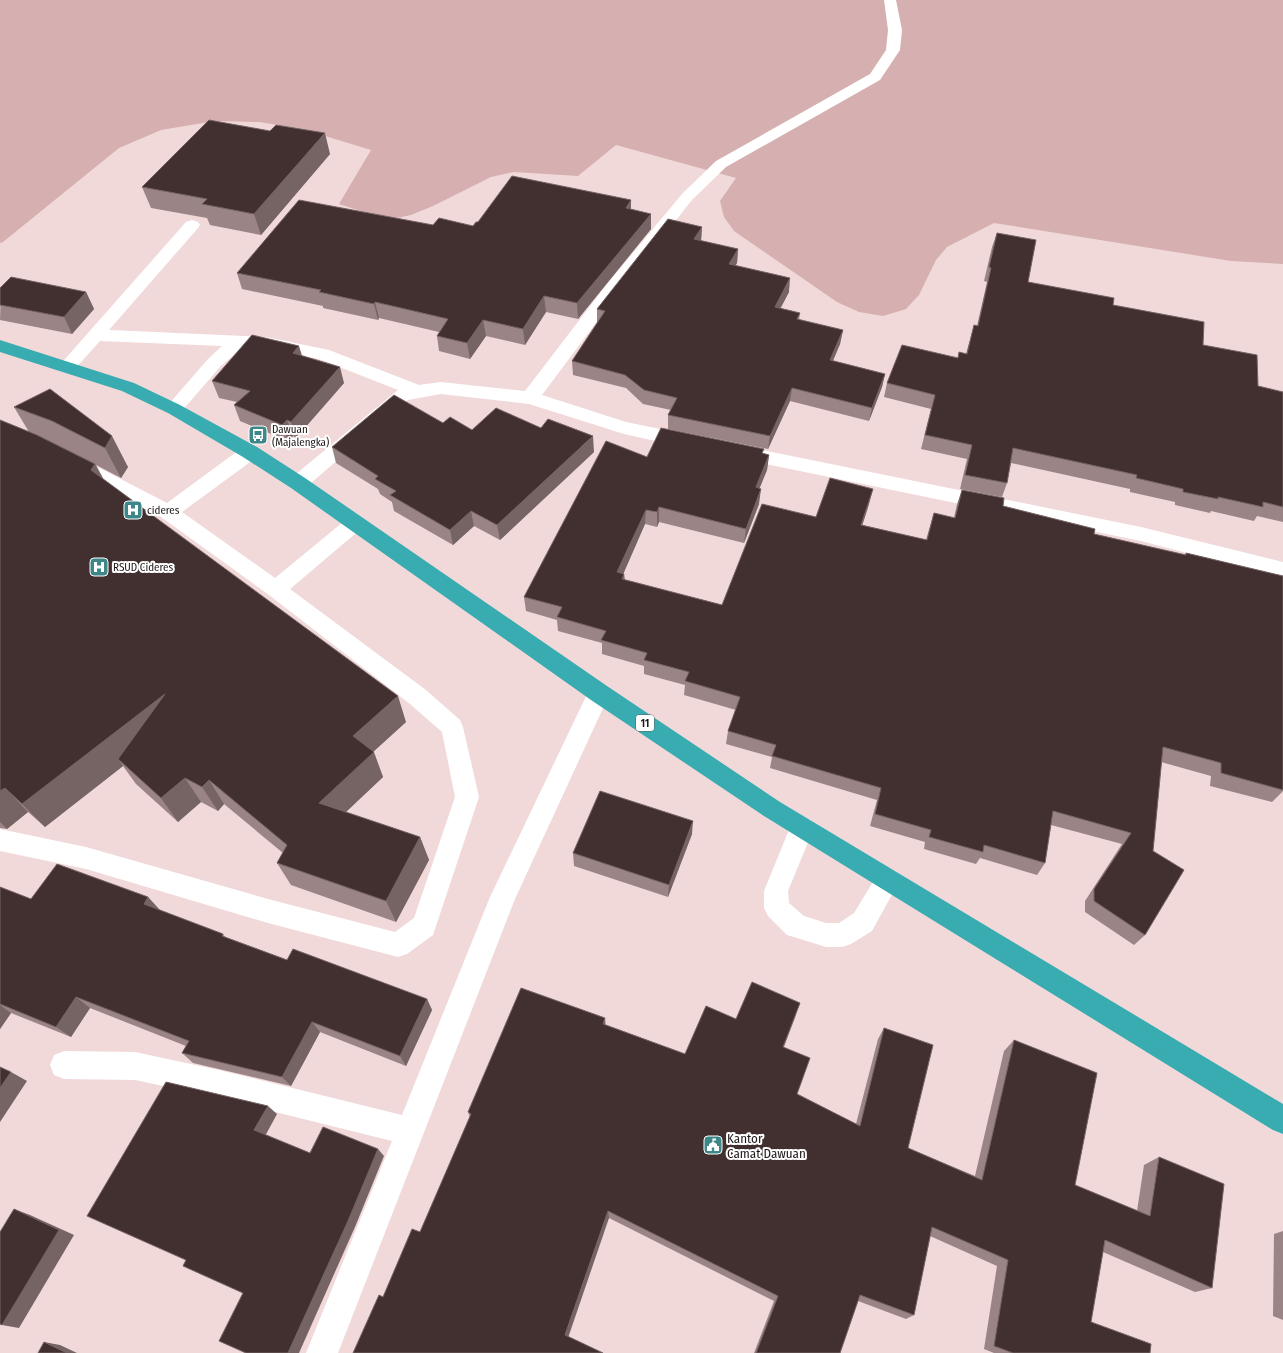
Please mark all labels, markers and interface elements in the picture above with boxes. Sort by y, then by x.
place label: Dawuan (Majalengka) [272,423,329,449]
bus stop icon: Dawuan (Majalengka) [247,424,269,446]
hospital icon: cideres [122,499,144,521]
place label: cideres [147,504,180,517]
hospital icon: RSUD Cideres [88,556,110,578]
place label: RSUD Cideres [113,561,173,574]
road number: 11 [636,715,654,731]
place label: Kantor Camat Dawuan [727,1131,806,1161]
public building icon: Kantor Camat Dawuan [702,1134,724,1156]

